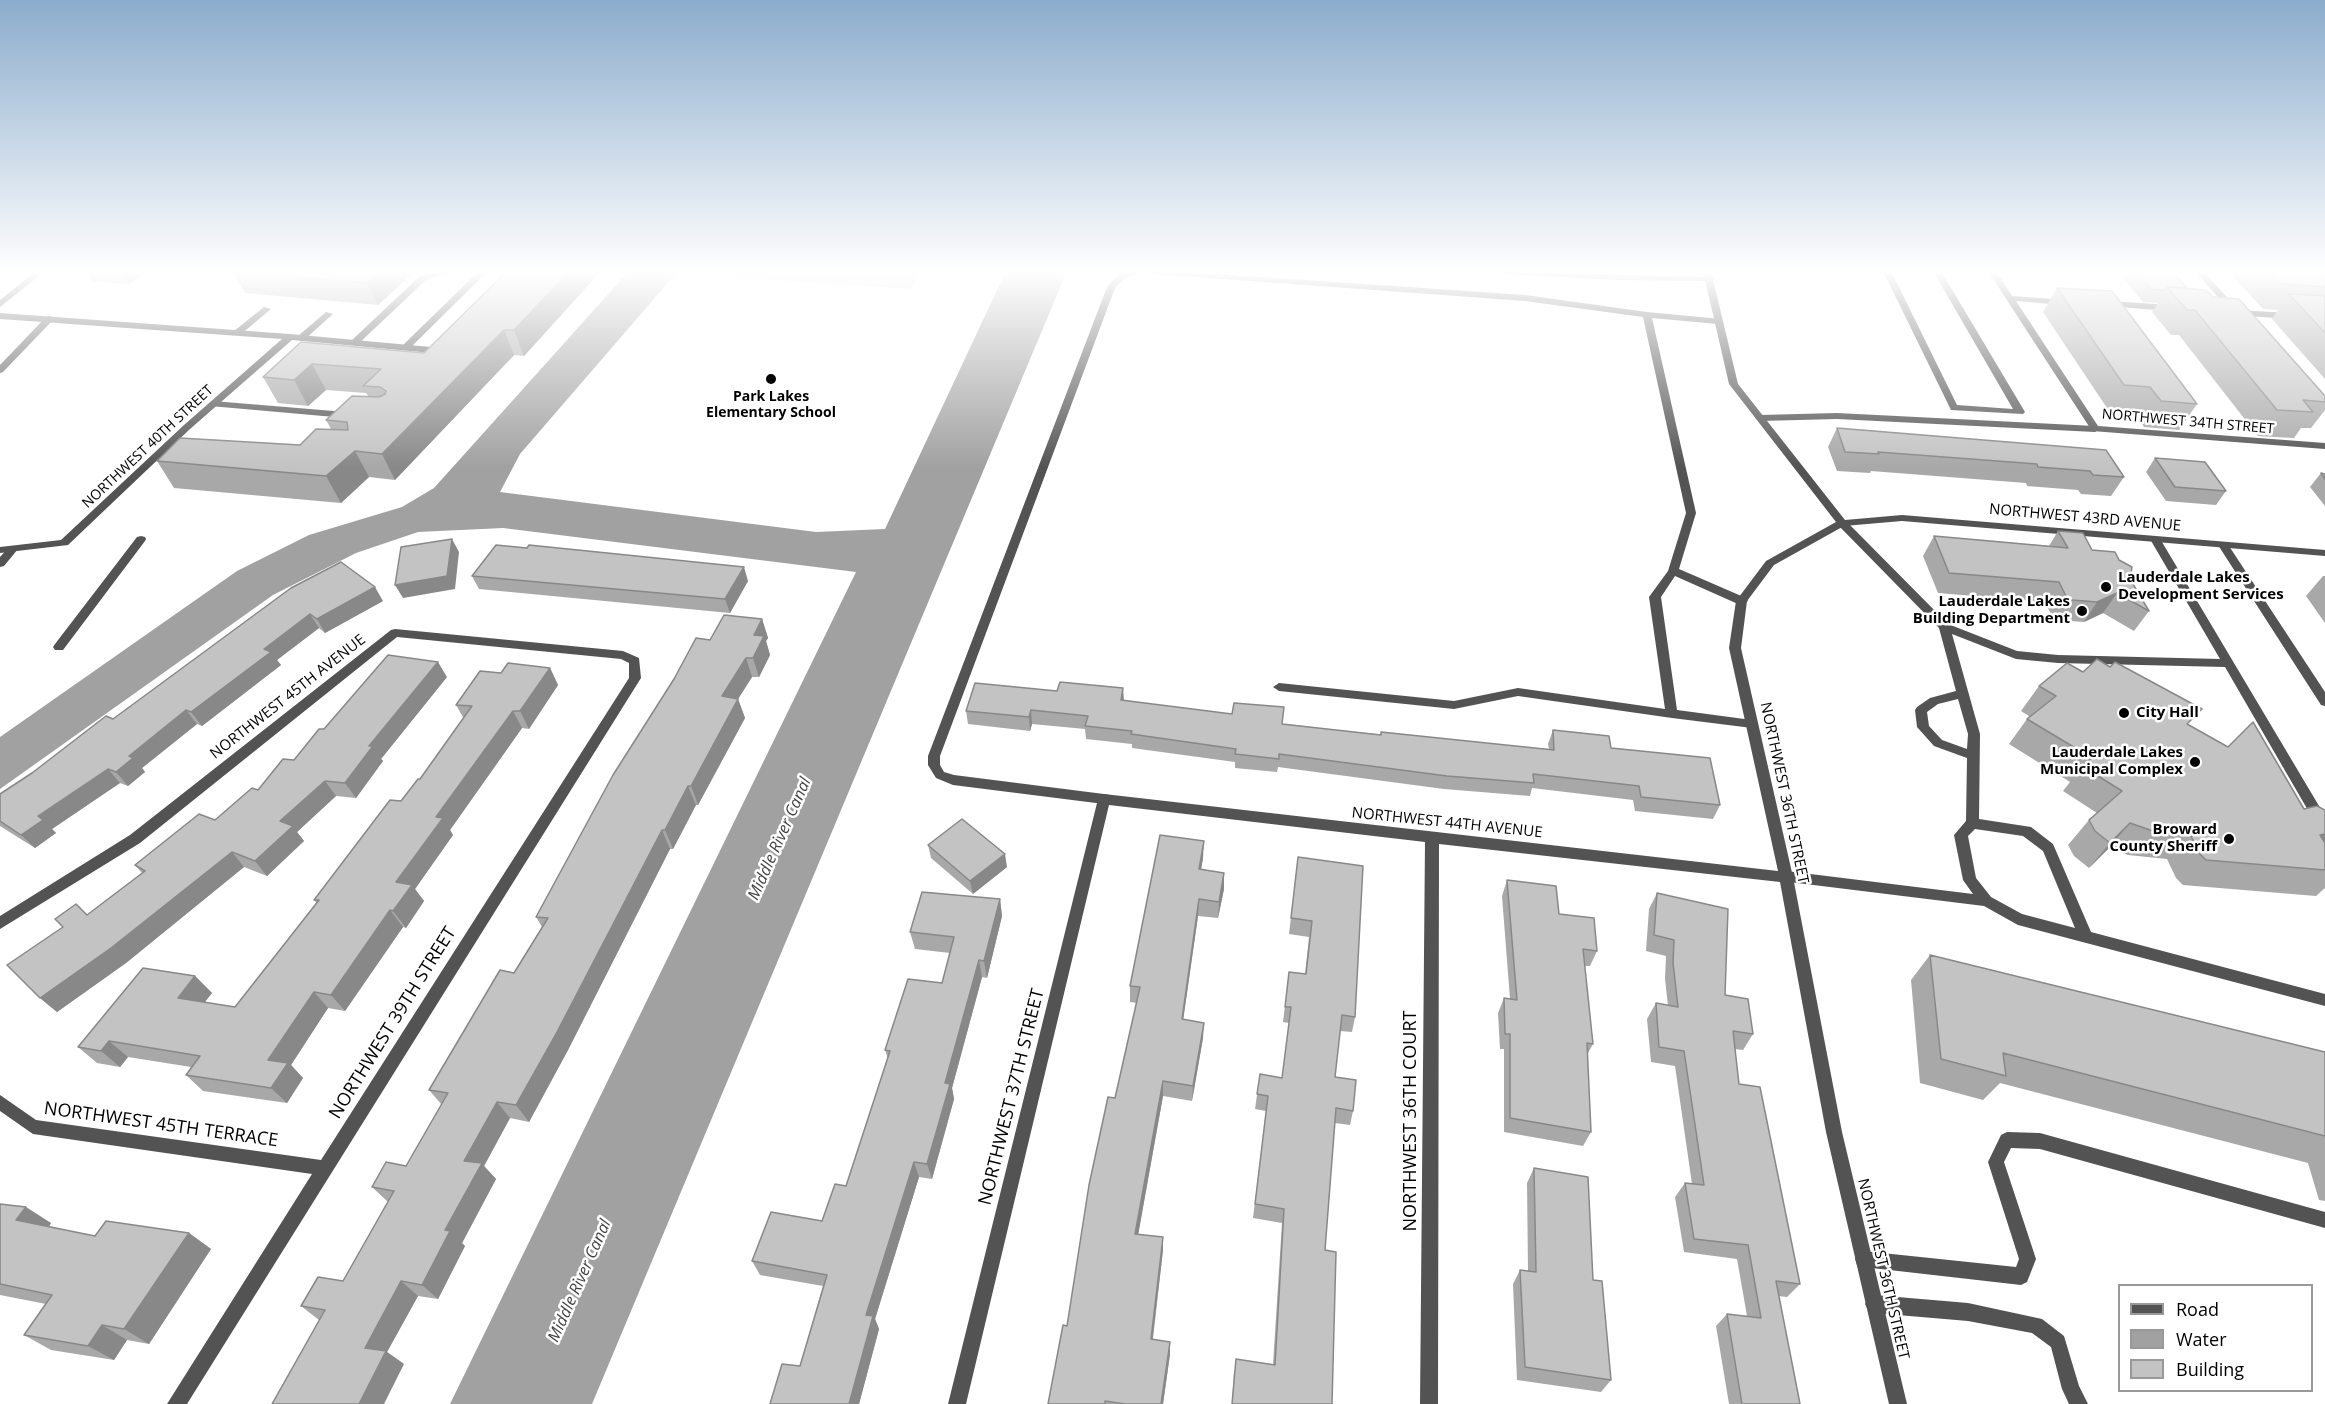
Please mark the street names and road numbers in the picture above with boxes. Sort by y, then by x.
street label: NORTHWEST 40TH STREET [79,382,217,512]
street label: NORTHWEST 34TH STREET [2101,406,2275,438]
street label: NORTHWEST 43RD AVENUE [1988,501,2182,535]
street label: NORTHWEST 45TH AVENUE [207,631,369,763]
street label: NORTHWEST 36TH STREET [1756,701,1812,885]
street label: NORTHWEST 44TH AVENUE [1351,804,1543,842]
street label: NORTHWEST 39TH STREET [325,923,461,1123]
street label: NORTHWEST 37TH STREET [975,987,1049,1207]
street label: NORTHWEST 36TH COURT [1400,1011,1422,1231]
street label: NORTHWEST 45TH TERRACE [43,1098,279,1152]
street label: NORTHWEST 36TH STREET [1853,1177,1913,1361]

